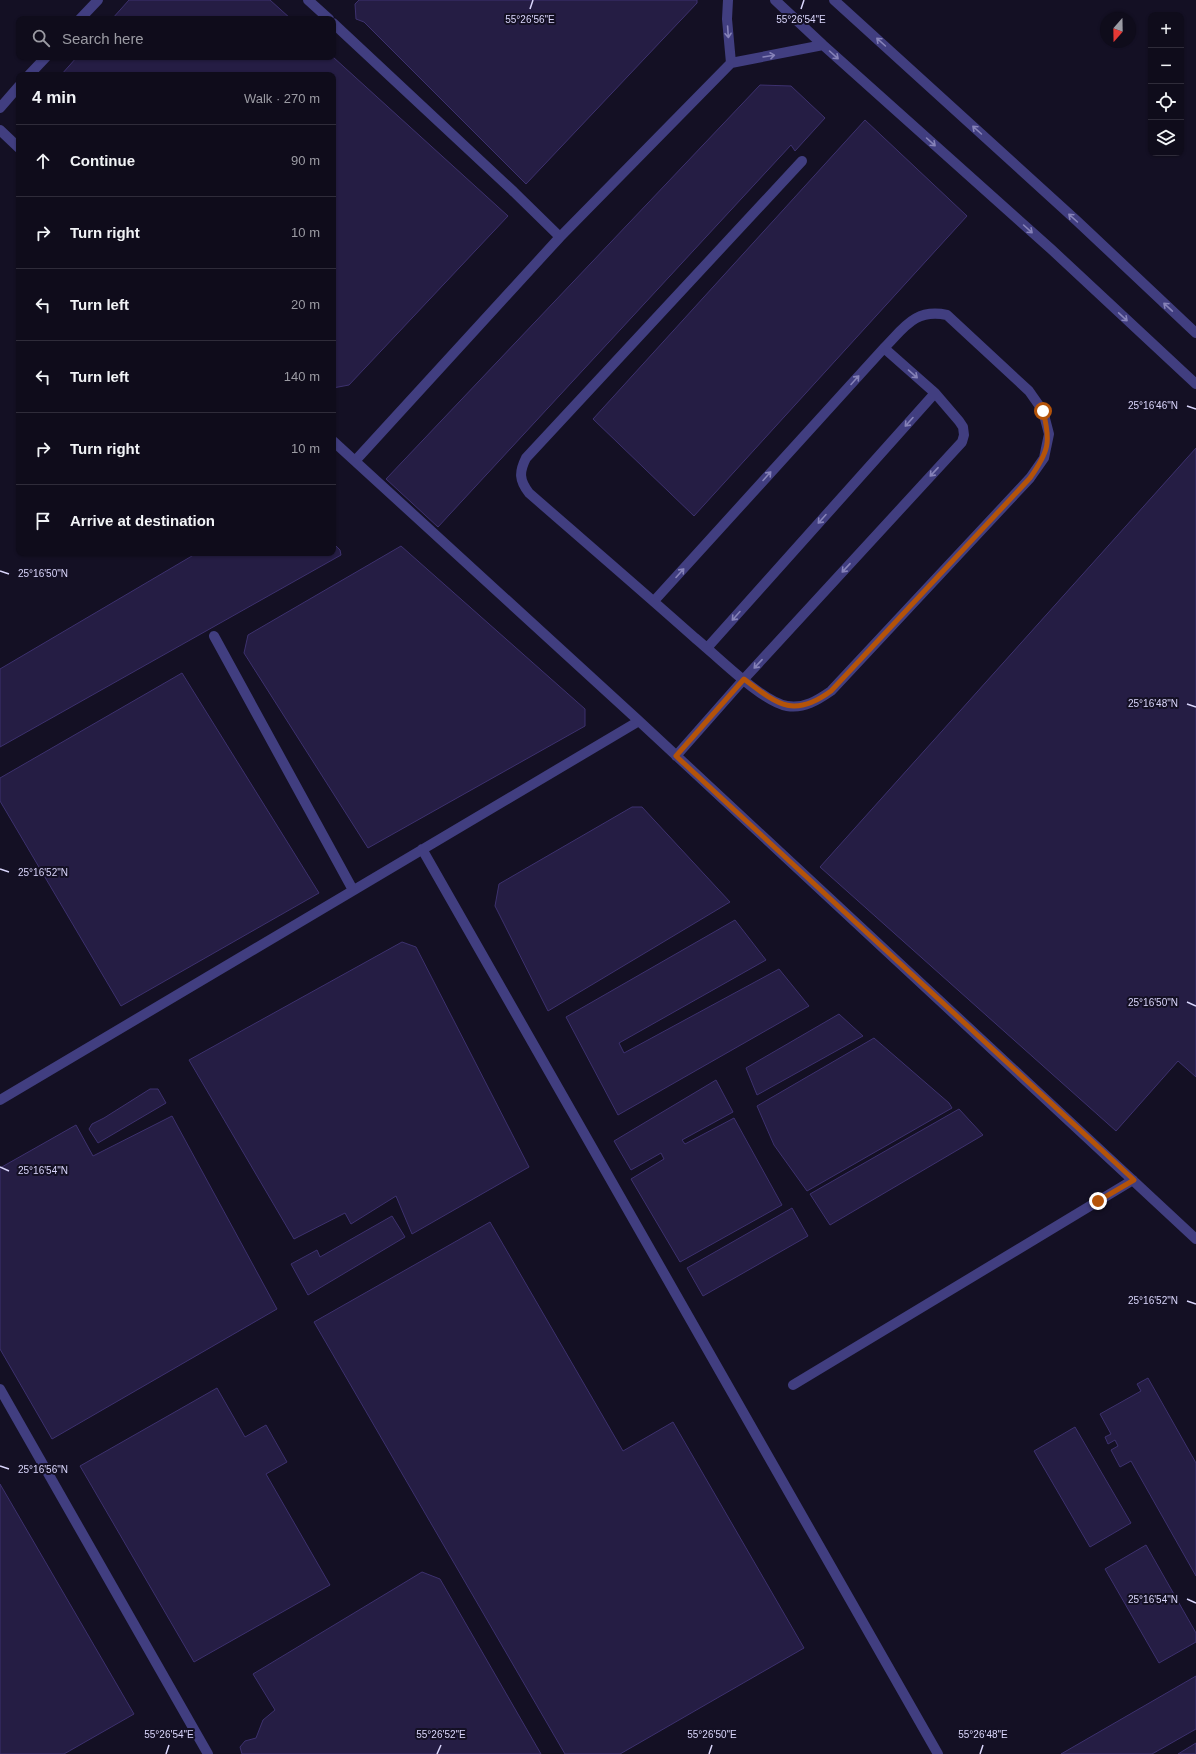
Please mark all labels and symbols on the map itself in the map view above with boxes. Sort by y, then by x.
north arrow [1100,12,1136,48]
text: 55°26'56"E [505,14,555,25]
text: 55°26'54"E [776,14,826,25]
one-way arrow [725,25,732,38]
one-way arrow [875,38,886,47]
one-way arrow [829,51,839,60]
one-way arrow [762,52,775,60]
one-way arrow [972,126,982,135]
one-way arrow [926,137,936,147]
one-way arrow [1067,213,1078,222]
one-way arrow [1023,224,1033,233]
one-way arrow [1162,302,1173,311]
one-way arrow [1118,312,1129,321]
one-way arrow [908,369,918,378]
one-way arrow [850,375,859,385]
text: 25°16'46"N [1128,400,1178,411]
route start [1034,402,1052,420]
one-way arrow [904,417,914,427]
one-way arrow [930,467,939,477]
one-way arrow [763,471,772,481]
one-way arrow [818,513,827,524]
one-way arrow [841,563,851,573]
text: 25°16'50"N [18,568,68,579]
one-way arrow [675,568,684,578]
one-way arrow [731,610,740,621]
one-way arrow [753,659,763,669]
text: 25°16'48"N [1128,698,1178,709]
text: 25°16'52"N [18,867,68,878]
text: 25°16'50"N [1128,997,1178,1008]
text: 25°16'54"N [18,1165,68,1176]
route end [1089,1192,1107,1210]
text: 25°16'52"N [1128,1295,1178,1306]
text: 25°16'56"N [18,1464,68,1475]
text: 25°16'54"N [1128,1594,1178,1605]
text: 55°26'54"E [144,1729,194,1740]
text: 55°26'52"E [416,1729,466,1740]
text: 55°26'50"E [687,1729,737,1740]
text: 55°26'48"E [958,1729,1008,1740]

